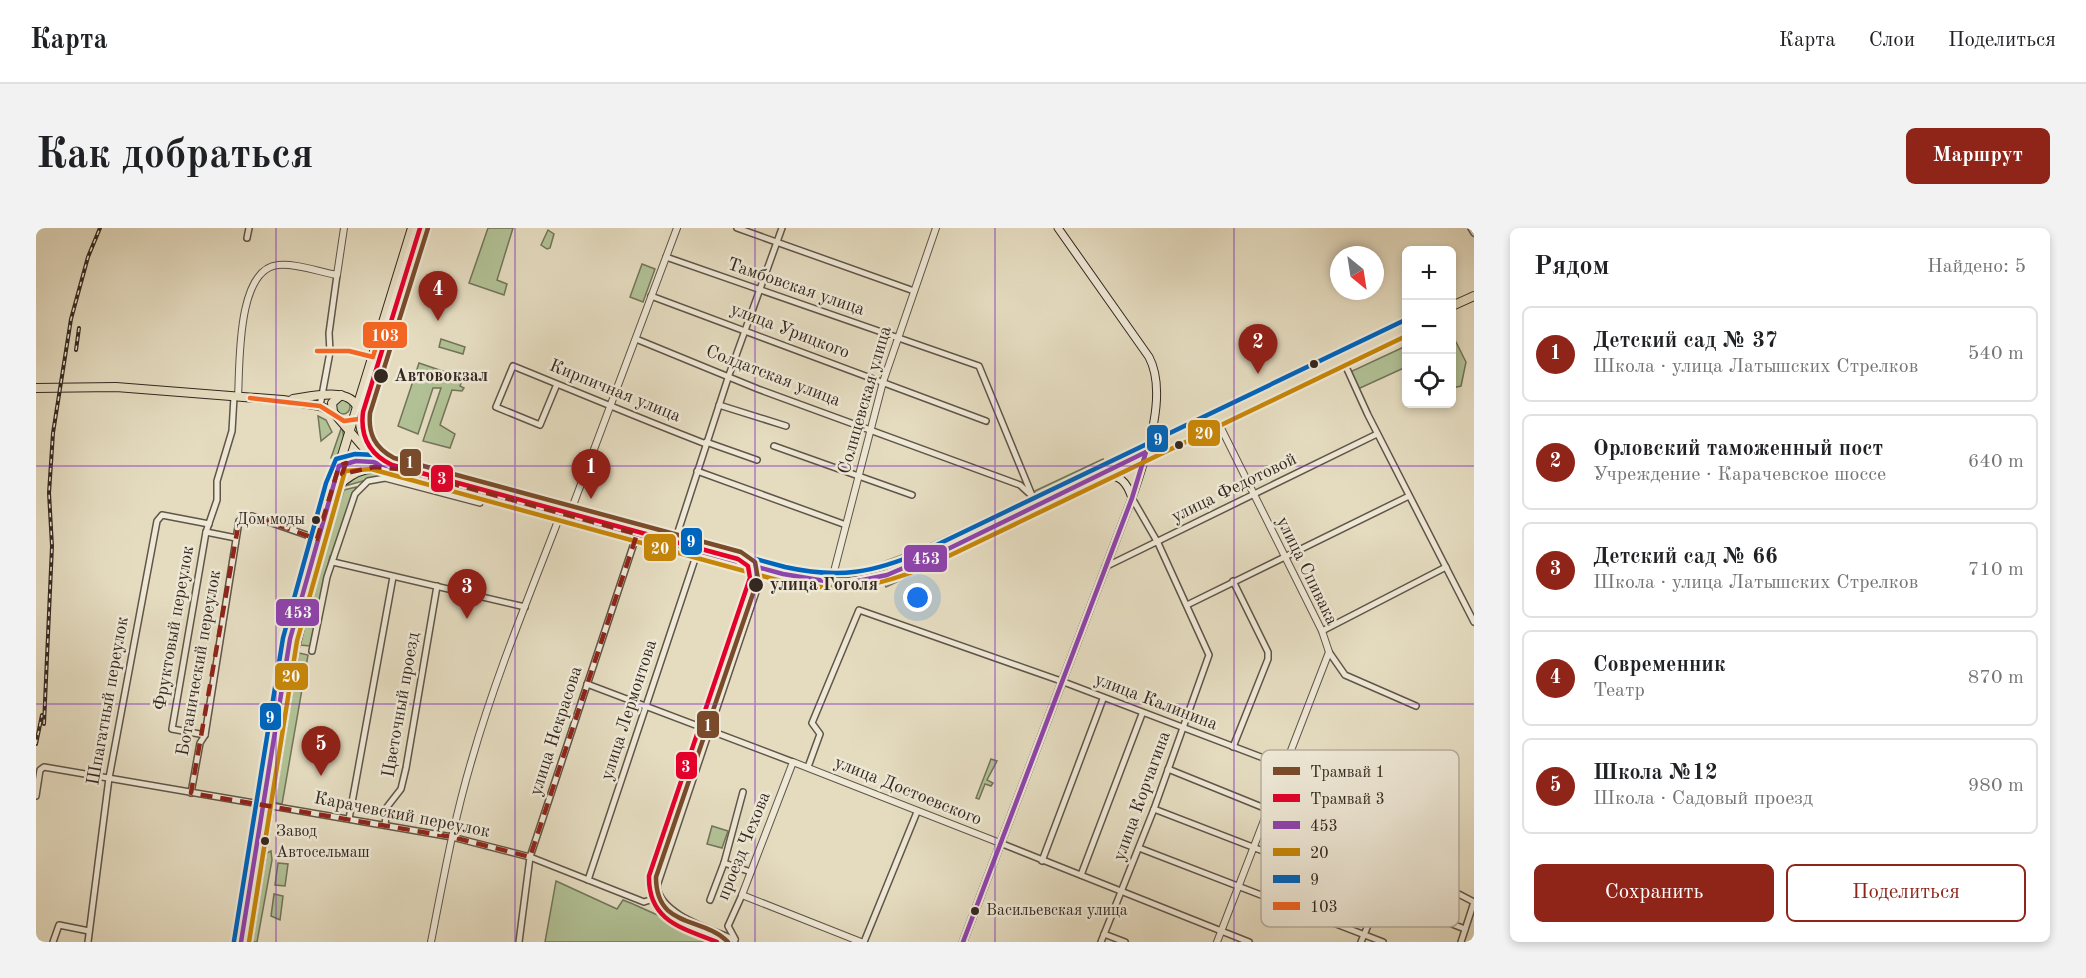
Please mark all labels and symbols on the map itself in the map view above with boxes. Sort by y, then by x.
north arrow [1330,246,1384,300]
street label: Тамбовская улица [725,255,867,319]
pin: 4 [418,272,458,321]
street label: улица Урицкого [728,300,852,362]
line badge: 103 [362,321,408,349]
street label: Солнцевская улица [835,324,895,476]
pin: 2 [1238,324,1278,374]
text: 103 [371,329,399,345]
street label: Солдатская улица [703,342,843,410]
street label: Кирпичная улица [547,356,683,426]
unlabelled marker [1308,358,1320,370]
marker: Автовокзал [372,367,390,385]
place label: Автовокзал [394,367,488,385]
line badge: 20 [1187,419,1221,447]
line badge: 9 [1146,424,1169,453]
text: 20 [1195,427,1213,443]
text: 9 [1153,433,1163,449]
unlabelled marker [1173,439,1185,451]
line badge: 1 [399,448,422,477]
pin: 1 [572,450,610,499]
street label: улица Федотовой [1169,450,1299,526]
text: 1 [405,456,415,472]
line badge: 3 [430,464,454,493]
text: 3 [437,472,447,488]
place label: Дом моды [236,512,305,528]
marker: Дом моды [310,514,322,526]
street label: улица Спивака [1273,514,1341,628]
line badge: 9 [680,527,703,556]
line badge: 20 [643,533,677,562]
text: 9 [686,535,696,551]
text: 20 [651,542,669,558]
street label: Фруктовый переулок [151,544,197,712]
line badge: 453 [903,544,948,573]
text: 453 [912,552,940,568]
street label: Ботанический переулок [174,569,224,757]
pin: 3 [448,570,486,619]
marker: улица Гоголя [747,576,765,594]
place label: улица Гоголя [770,576,878,594]
your location [903,583,932,612]
line badge: 453 [275,598,320,627]
text: 453 [284,606,312,622]
street label: Шпагатный переулок [84,615,132,787]
street label: Цветочный проезд [379,631,423,779]
street label: улица Лермонтова [598,637,660,783]
line badge: 20 [274,662,309,691]
street label: улица Некрасова [527,664,585,798]
text: 20 [282,670,300,686]
street label: улица Калинина [1092,670,1220,734]
line badge: 9 [259,702,282,731]
line badge: 1 [696,710,720,739]
text: 9 [265,711,275,727]
text: 1 [703,719,713,735]
pin: 5 [302,726,340,776]
street label: улица Корчагина [1110,729,1174,863]
legend [1261,750,1459,927]
line badge: 3 [675,751,698,780]
street label: улица Достоевского [832,753,984,829]
text: 3 [681,760,691,776]
text: Трамвай 1 [1310,765,1385,781]
street label: Карачевский переулок [313,789,491,841]
street label: проезд Чехова [714,789,774,903]
text: Трамвай 3 [1310,792,1385,808]
text: 453 [1310,819,1338,835]
place label: Завод Автосельмаш [276,824,370,861]
marker: Завод Автосельмаш [259,835,271,847]
text: 20 [1310,846,1329,862]
text: 9 [1310,873,1319,889]
text: 103 [1310,900,1338,916]
place label: Васильевская улица [986,903,1128,919]
marker: Васильевская улица [969,905,981,917]

